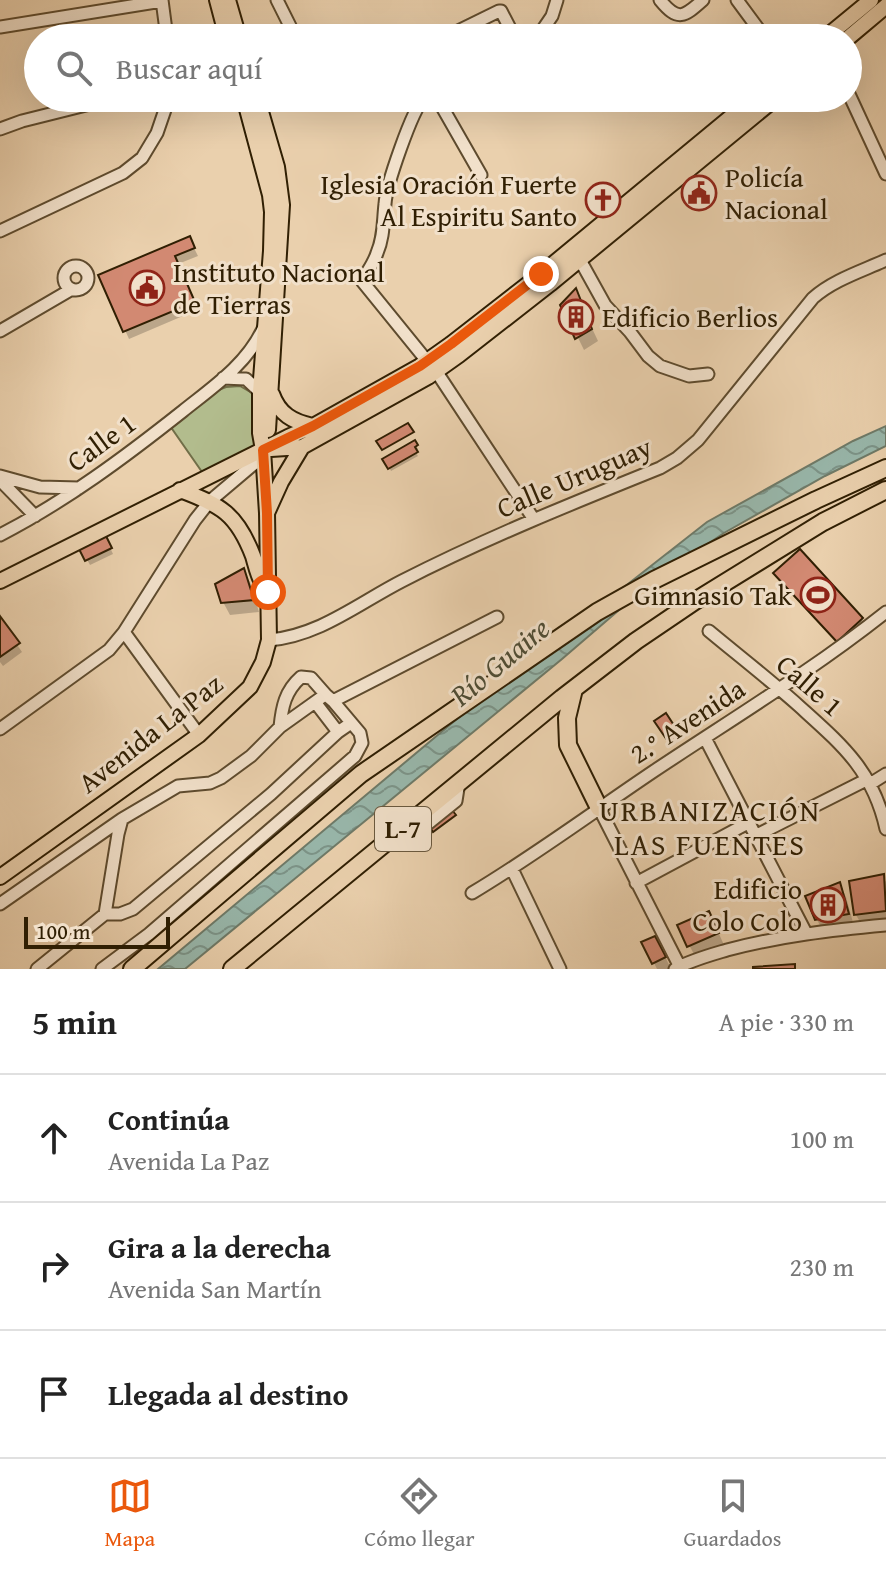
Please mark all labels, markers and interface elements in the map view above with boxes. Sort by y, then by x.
search box [24,24,862,112]
icon: search [52,46,96,90]
text: Buscar aquí [116,46,262,90]
place label: Policía Nacional [725,156,828,229]
place label: Iglesia Oración Fuerte Al Espiritu Santo [321,163,577,236]
public building icon: Policía Nacional [680,174,718,212]
church icon: Iglesia Oración Fuerte Al Espiritu Santo [584,181,622,219]
place label: Instituto Nacional de Tierras [173,251,385,324]
route end [523,256,559,292]
public building icon: Instituto Nacional de Tierras [128,269,166,307]
place label: Edificio Berlios [602,296,778,337]
building icon: Edificio Berlios [557,298,595,336]
street label: Calle 1 [58,402,144,481]
street label: Calle Uruguay [490,425,658,528]
route start [250,574,286,610]
place label: Gimnasio Tak [634,574,793,615]
sports icon: Gimnasio Tak [799,576,837,614]
water label: Río Guaire [439,606,559,717]
street label: Calle 1 [768,644,853,725]
street label: Avenida La Paz [69,663,231,802]
street label: 2.° Avenida [621,668,753,773]
district label: URBANIZACIÓN LAS FUENTES [599,788,821,866]
road number: L-7 [375,807,431,851]
place label: Edificio Colo Colo [693,868,802,941]
building icon: Edificio Colo Colo [809,886,847,924]
scale bar [24,913,170,949]
text: 100 m [36,915,91,947]
text: 5 min [32,997,117,1046]
text: A pie · 330 m [719,1002,854,1041]
text: Continúa [108,1097,230,1141]
icon: ahead [32,1116,76,1160]
text: 100 m [789,1119,854,1158]
text: Avenida La Paz [108,1141,269,1180]
text: Gira a la derecha [108,1225,331,1269]
icon: right [32,1244,76,1288]
text: 230 m [789,1247,854,1286]
text: Avenida San Martín [108,1269,322,1308]
icon: arrive [32,1372,76,1416]
text: Llegada al destino [108,1372,349,1416]
tab: Mapa [105,1474,155,1554]
tab: Cómo llegar [364,1474,475,1554]
tab: Guardados [684,1474,781,1554]

